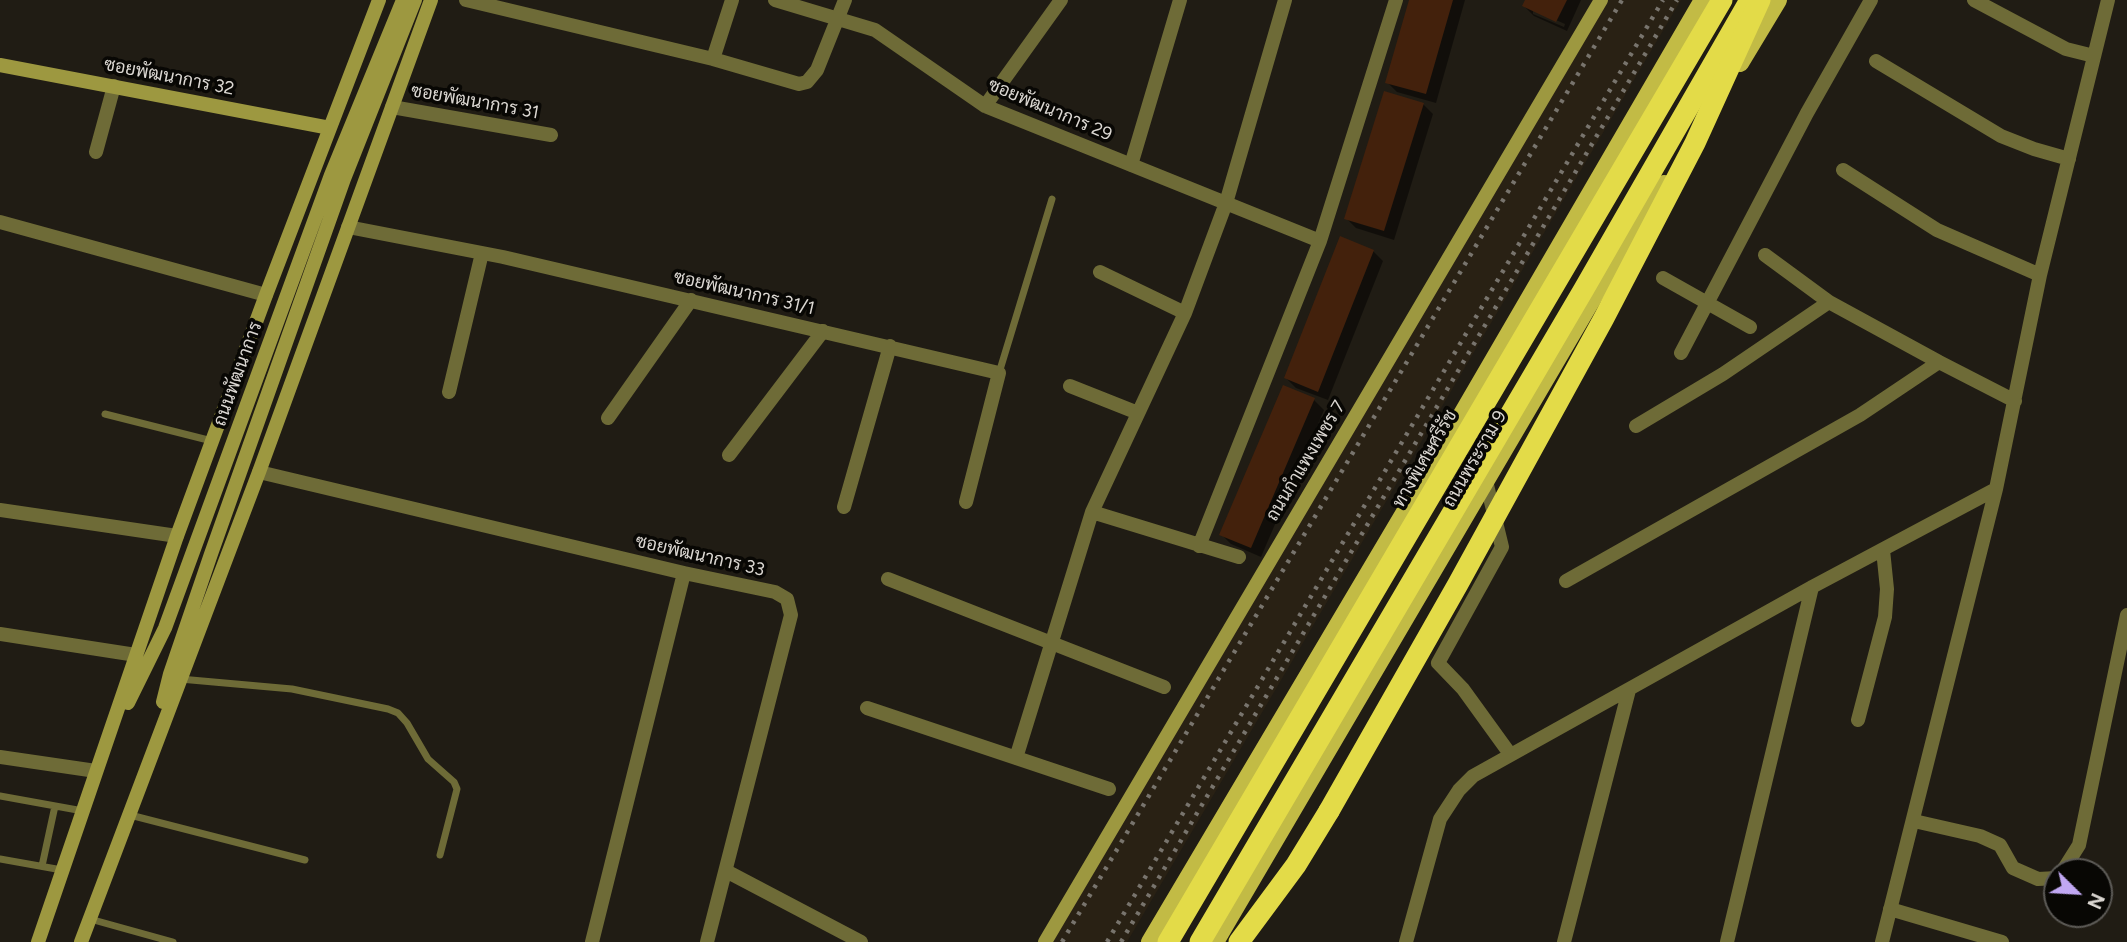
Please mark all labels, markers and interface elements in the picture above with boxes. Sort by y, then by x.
street label: ซอยพัฒนาการ 32 [102,54,236,100]
street label: ซอยพัฒนาการ 29 [985,74,1115,146]
street label: ซอยพัฒนาการ 31 [409,80,541,124]
street label: ซอยพัฒนาการ 31/1 [671,266,817,320]
street label: ถนนพัฒนาการ [209,319,267,429]
street label: ถนนกำแพงเพชร 7 [1262,397,1350,525]
street label: ทางพิเศษศรีรัช [1388,406,1462,512]
street label: ถนนพระราม 9 [1439,407,1511,511]
street label: ซอยพัฒนาการ 33 [633,531,767,581]
north arrow [2043,858,2113,928]
text: N [2082,890,2109,912]

